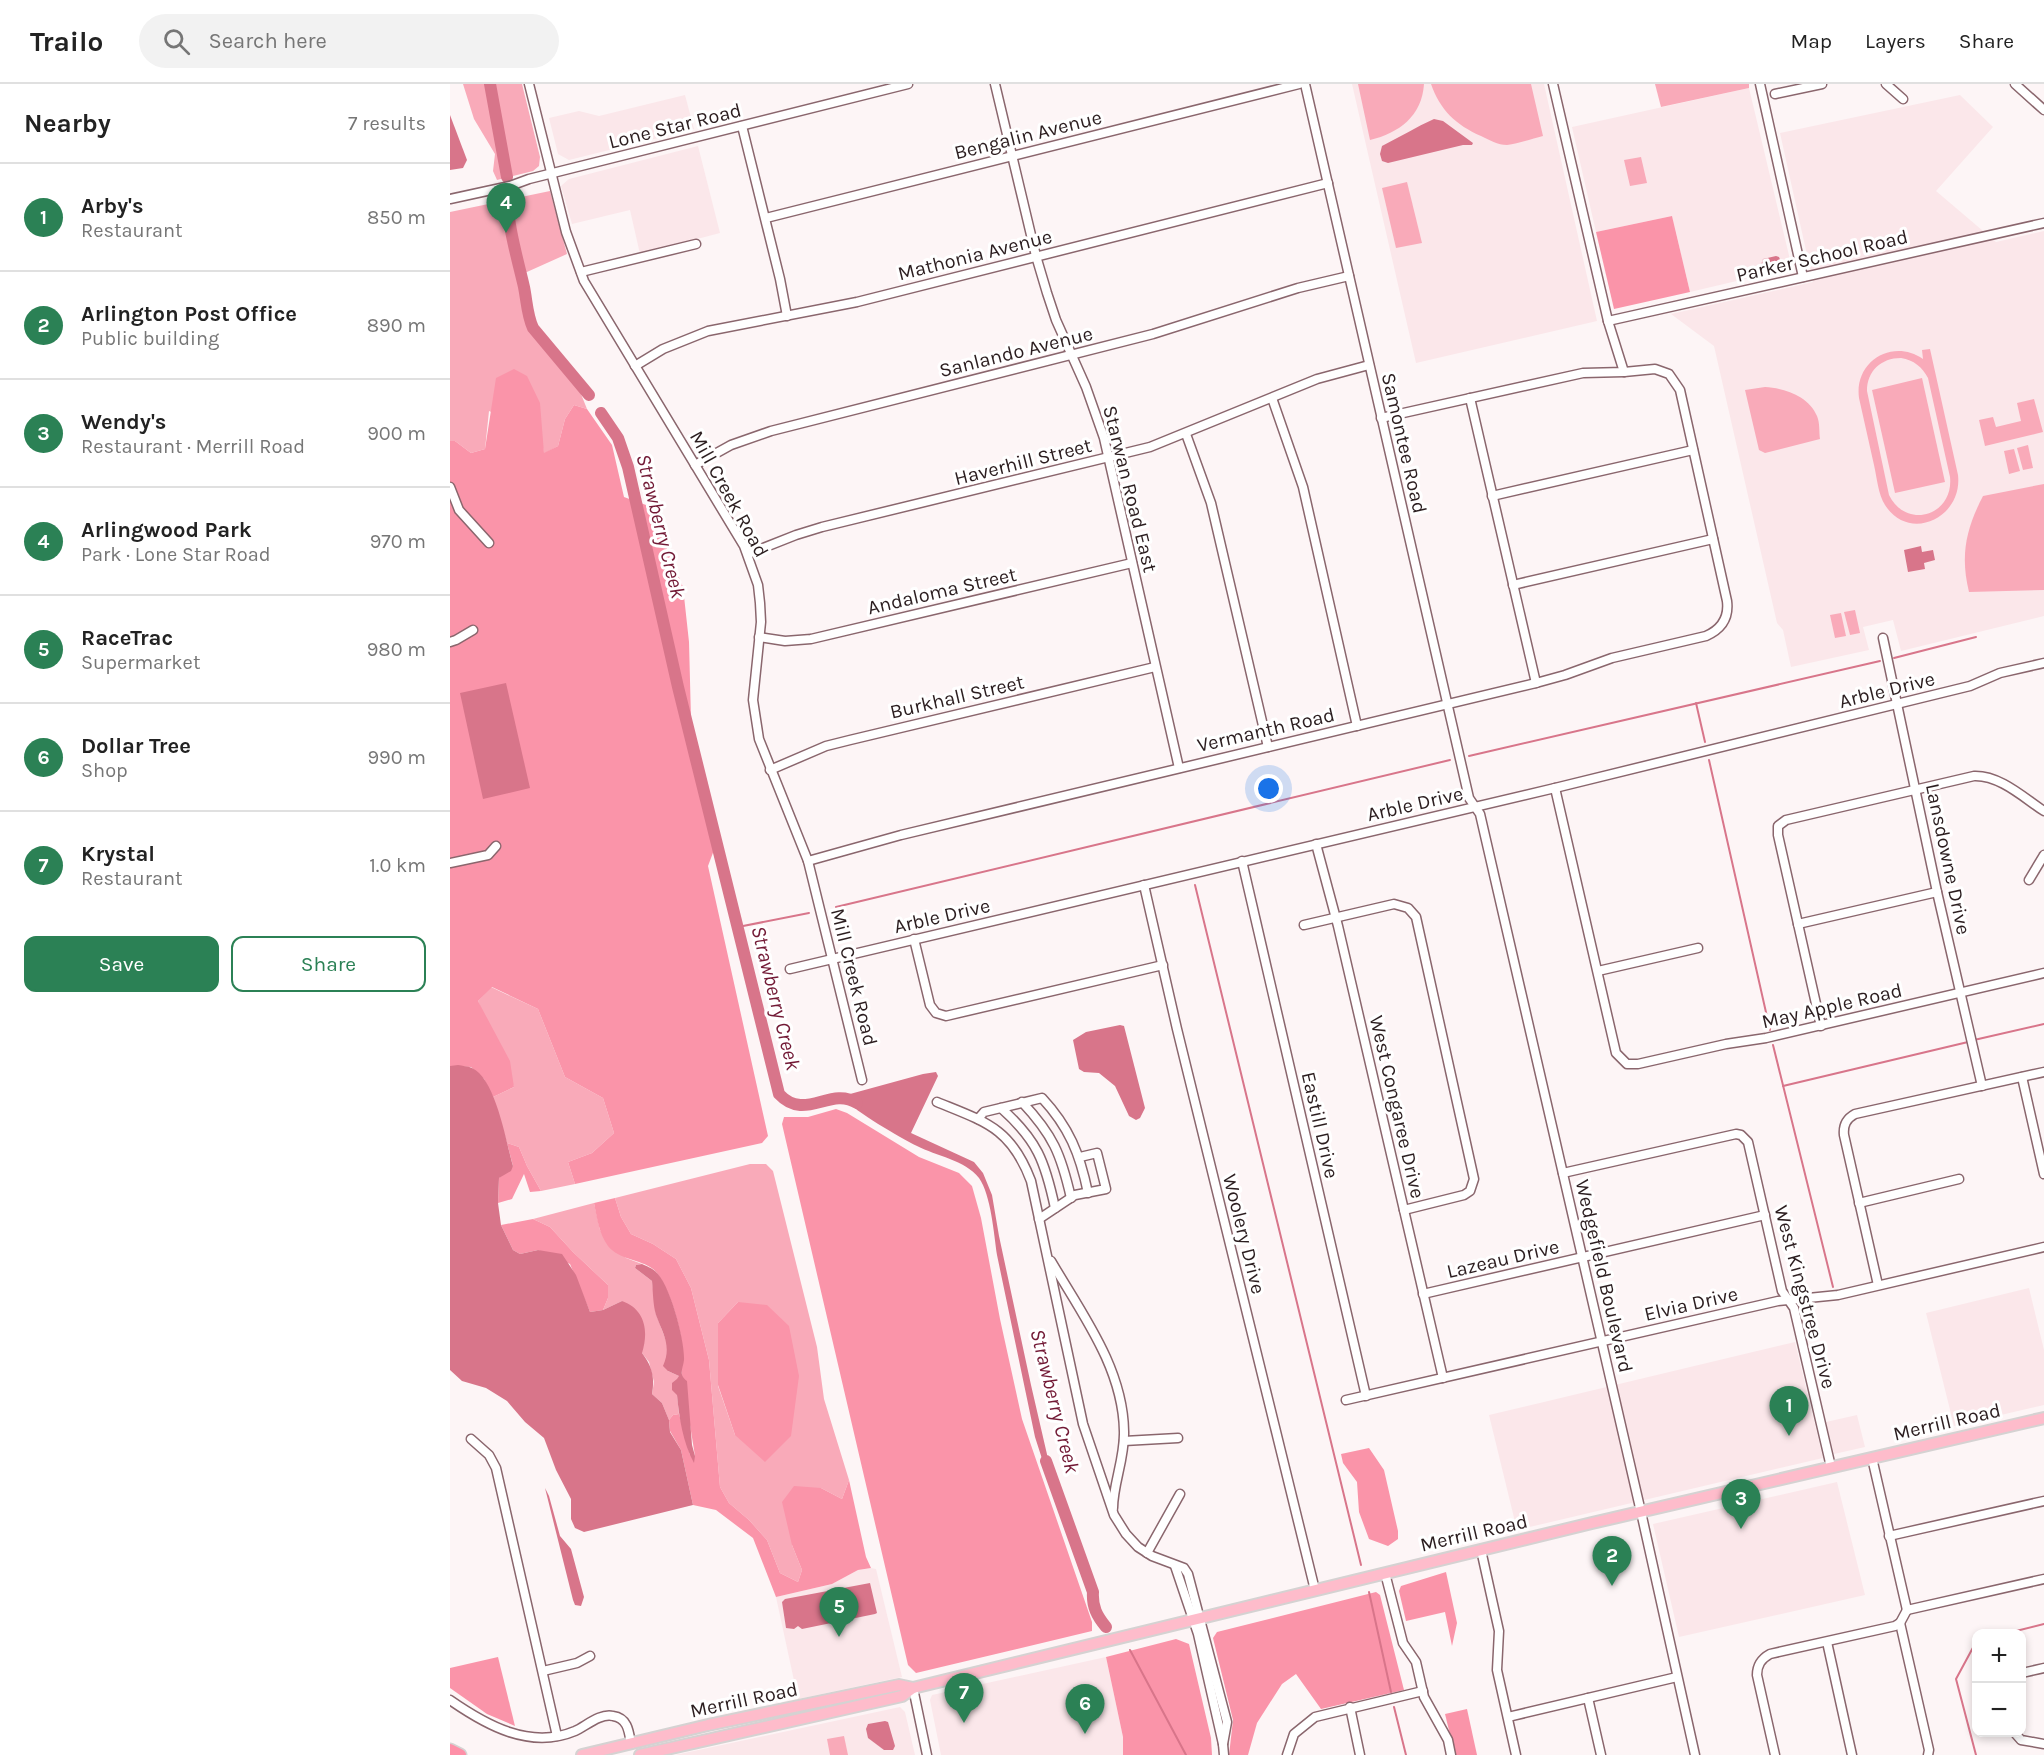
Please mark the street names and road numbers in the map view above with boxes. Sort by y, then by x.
street label: Lone Star Road [606,98,744,154]
street label: Bengalin Avenue [952,106,1104,164]
street label: Mathonia Avenue [896,225,1054,285]
street label: Parker School Road [1734,225,1910,287]
street label: Sanlando Avenue [937,322,1095,382]
street label: Samontee Road [1377,370,1431,516]
street label: Starwan Road East [1098,403,1162,575]
street label: Mill Creek Road [685,427,773,561]
street label: Haverhill Street [952,434,1095,490]
street label: Andaloma Street [865,563,1019,619]
street label: Arble Drive [1837,667,1937,713]
street label: Burkhall Street [888,670,1027,724]
street label: Vermanth Road [1195,703,1337,757]
street label: Lansdowne Drive [1921,781,1975,937]
street label: Arble Drive [1365,782,1465,826]
street label: Arble Drive [892,894,992,938]
street label: Mill Creek Road [826,906,882,1048]
street label: May Apple Road [1759,979,1905,1033]
street label: West Congaree Drive [1365,1013,1429,1201]
street label: Eastill Drive [1297,1069,1343,1181]
street label: Woolery Drive [1218,1172,1270,1296]
street label: Wedgefield Boulevard [1571,1177,1637,1375]
street label: West Kingstree Drive [1769,1203,1841,1391]
street label: Lazeau Drive [1445,1235,1561,1283]
street label: Elvia Drive [1642,1282,1740,1326]
street label: Merrill Road [1891,1398,2003,1446]
street label: Merrill Road [1418,1509,1530,1557]
street label: Merrill Road [688,1677,800,1723]

